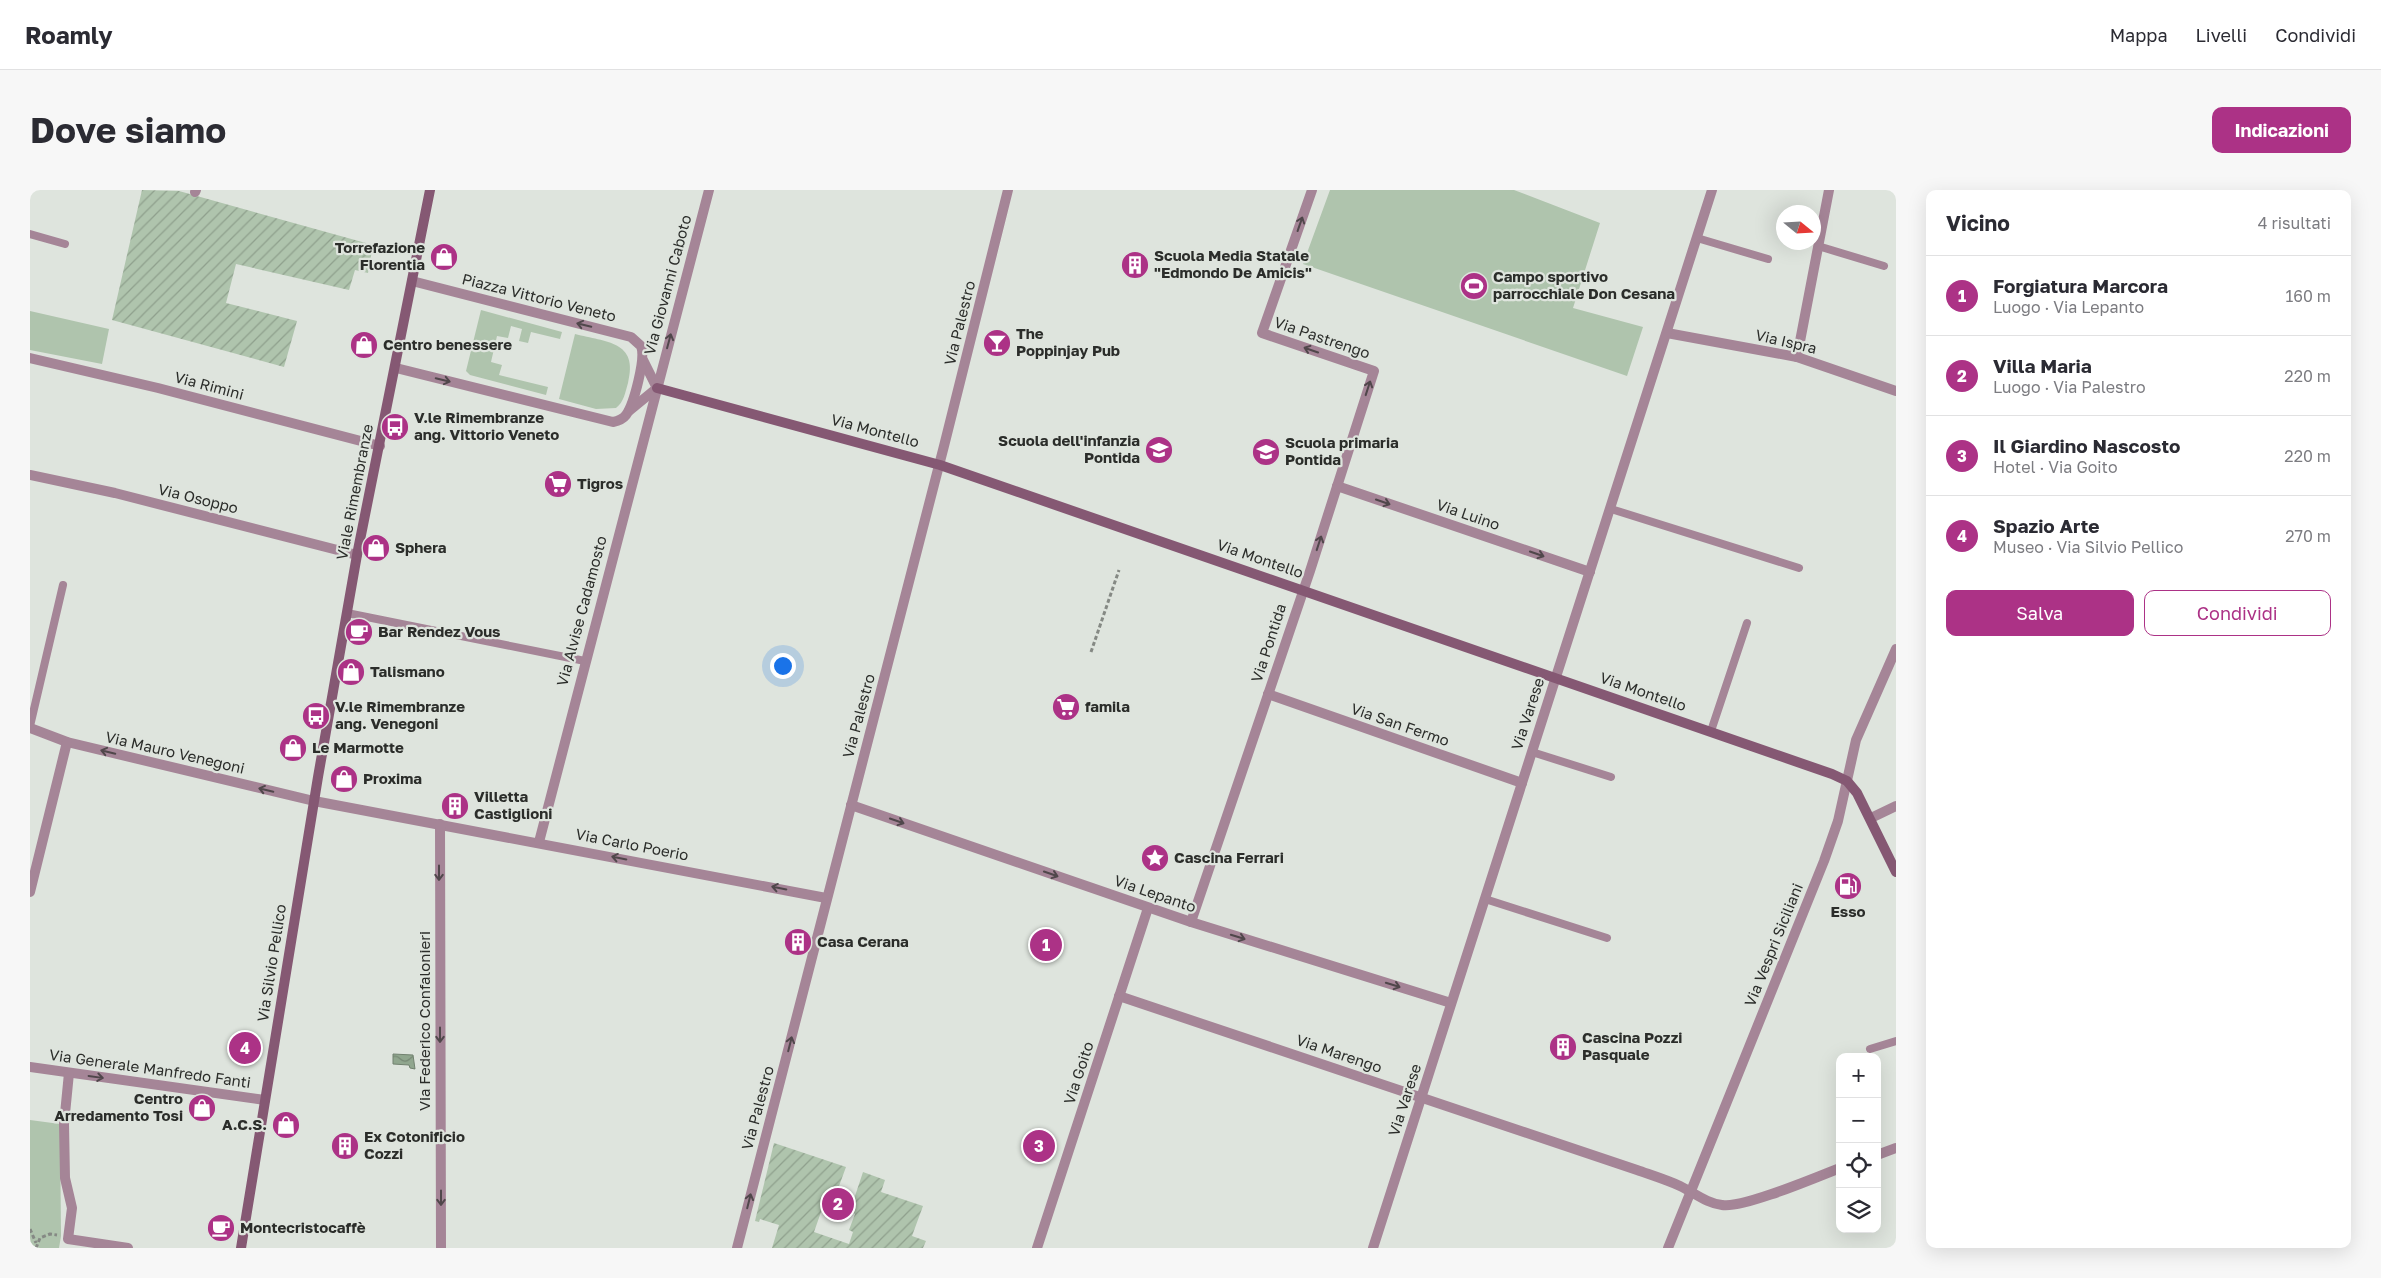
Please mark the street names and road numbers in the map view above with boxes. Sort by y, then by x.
street label: Via Giovanni Caboto [640,213,694,357]
street label: Piazza Vittorio Veneto [460,269,618,325]
street label: Via Palestro [940,279,978,367]
street label: Via Pastrengo [1272,312,1373,362]
street label: Via Ispra [1754,325,1819,357]
street label: Via Rimini [173,367,246,403]
street label: Via Montello [829,410,921,450]
street label: Viale Rimembranze [332,422,376,561]
street label: Via Osoppo [156,479,240,517]
street label: Via Luino [1434,495,1502,533]
street label: Via Alvise Cadamosto [552,534,610,688]
street label: Via Montello [1215,535,1306,581]
street label: Via Pontida [1247,601,1289,684]
street label: Via Montello [1598,668,1689,714]
street label: Via Palestro [838,672,878,760]
street label: Via Varese [1507,675,1547,752]
street label: Via San Fermo [1349,699,1452,749]
street label: Via Mauro Venegoni [104,727,247,777]
street label: Via Carlo Poerio [574,824,690,864]
street label: Via Lepanto [1112,871,1199,915]
street label: Via Vespri Siciliani [1740,880,1806,1009]
street label: Via Silvio Pellico [253,903,289,1023]
street label: Via Federico Confalonieri [415,931,433,1111]
street label: Via Marengo [1294,1030,1385,1076]
street label: Via Goito [1059,1039,1097,1106]
street label: Via Generale Manfredo Fanti [48,1045,252,1091]
street label: Via Varese [1384,1061,1424,1138]
street label: Via Palestro [737,1064,777,1152]

